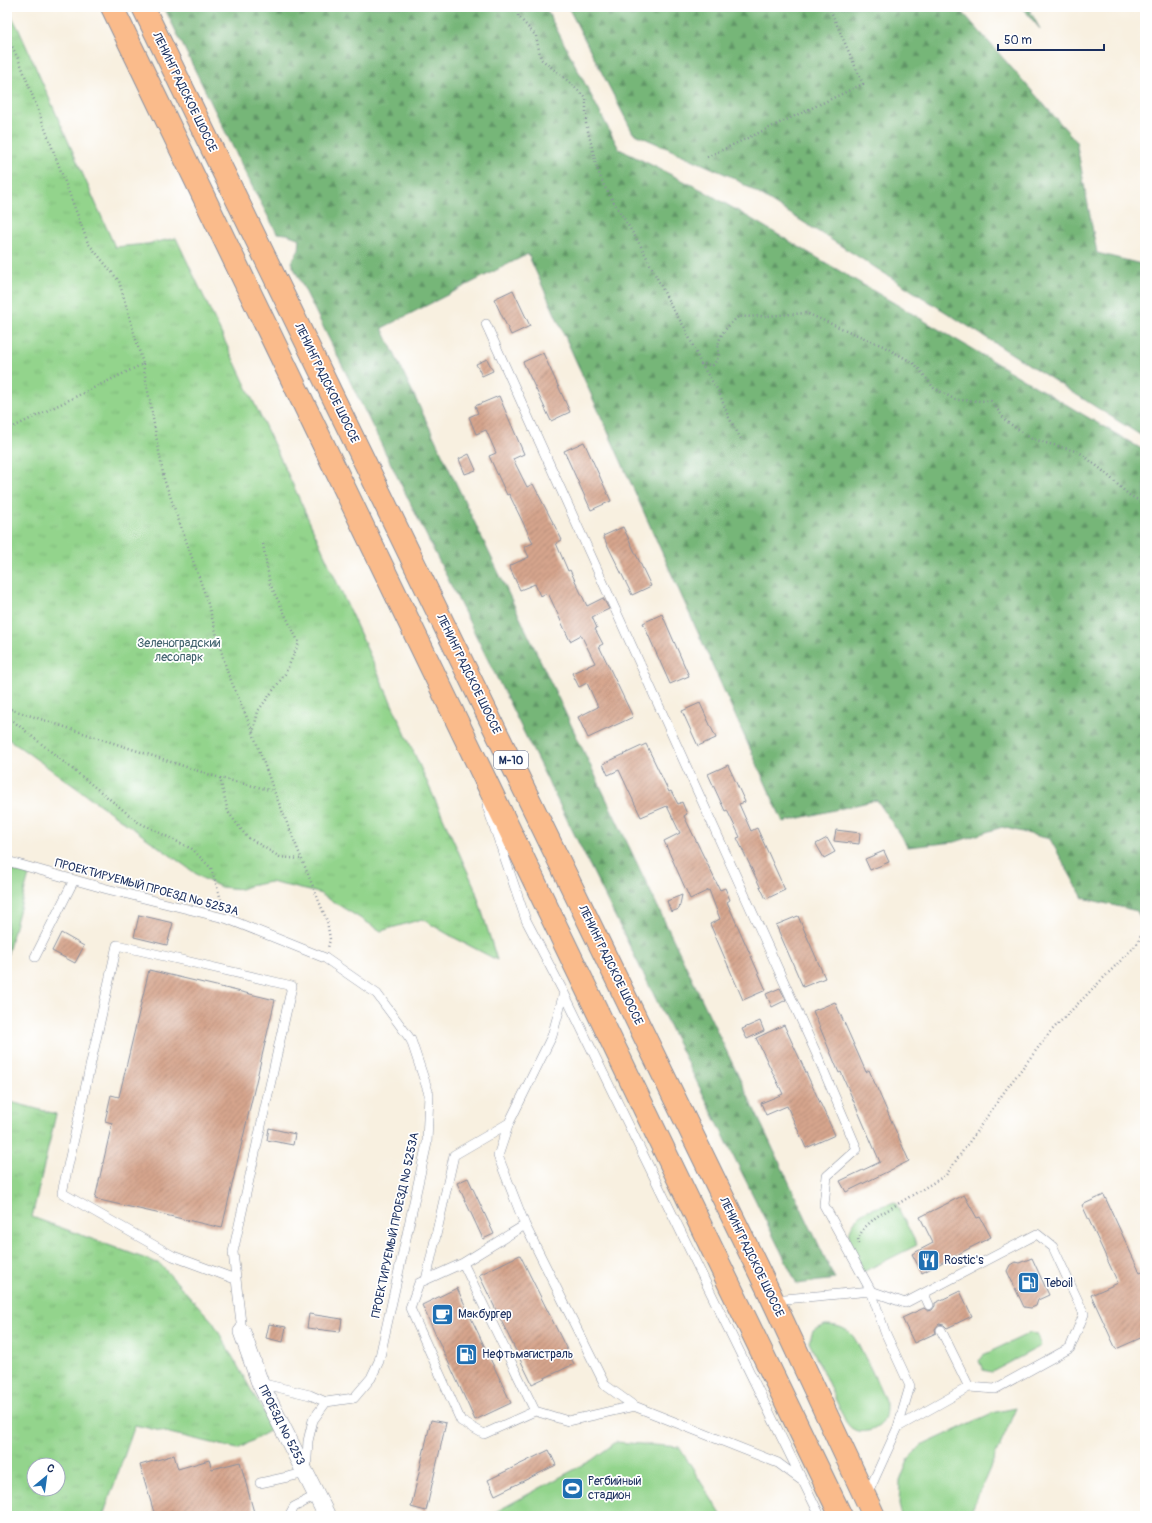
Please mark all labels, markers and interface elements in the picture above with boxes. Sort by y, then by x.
scale bar [998,26,1104,52]
street label: ЛЕНИНГРАДСКОЕ ШОССЕ [148,29,220,155]
text: 50 m [1004,33,1032,48]
street label: ЛЕНИНГРАДСКОЕ ШОССЕ [290,320,362,446]
street label: ЛЕНИНГРАДСКОЕ ШОССЕ [432,611,504,737]
park label: Зеленоградский лесопарк [137,636,221,665]
road number: М-10 [494,751,528,769]
street label: ПРОЕКТИРУЕМЫЙ ПРОЕЗД № 5253А [53,856,241,919]
street label: ЛЕНИНГРАДСКОЕ ШОССЕ [574,902,646,1028]
street label: ПРОЕКТИРУЕМЫЙ ПРОЕЗД № 5253А [368,1131,423,1319]
street label: ЛЕНИНГРАДСКОЕ ШОССЕ [715,1194,787,1320]
restaurant icon: Rostic's [916,1247,942,1273]
place label: Rostic's [944,1253,984,1268]
fuel station icon: Teboil [1015,1270,1041,1296]
place label: Teboil [1044,1276,1073,1291]
cafe icon: Макбургер [430,1301,456,1327]
place label: Макбургер [458,1307,512,1322]
fuel station icon: Нефтьмагистраль [453,1341,479,1367]
place label: Нефтьмагистраль [482,1347,573,1362]
street label: ПРОЕЗД № 5253 [255,1383,308,1468]
north arrow [26,1457,66,1497]
text: С [44,1461,57,1476]
place label: Регбийный стадион [588,1474,642,1503]
sports icon: Регбийный стадион [560,1475,586,1501]

